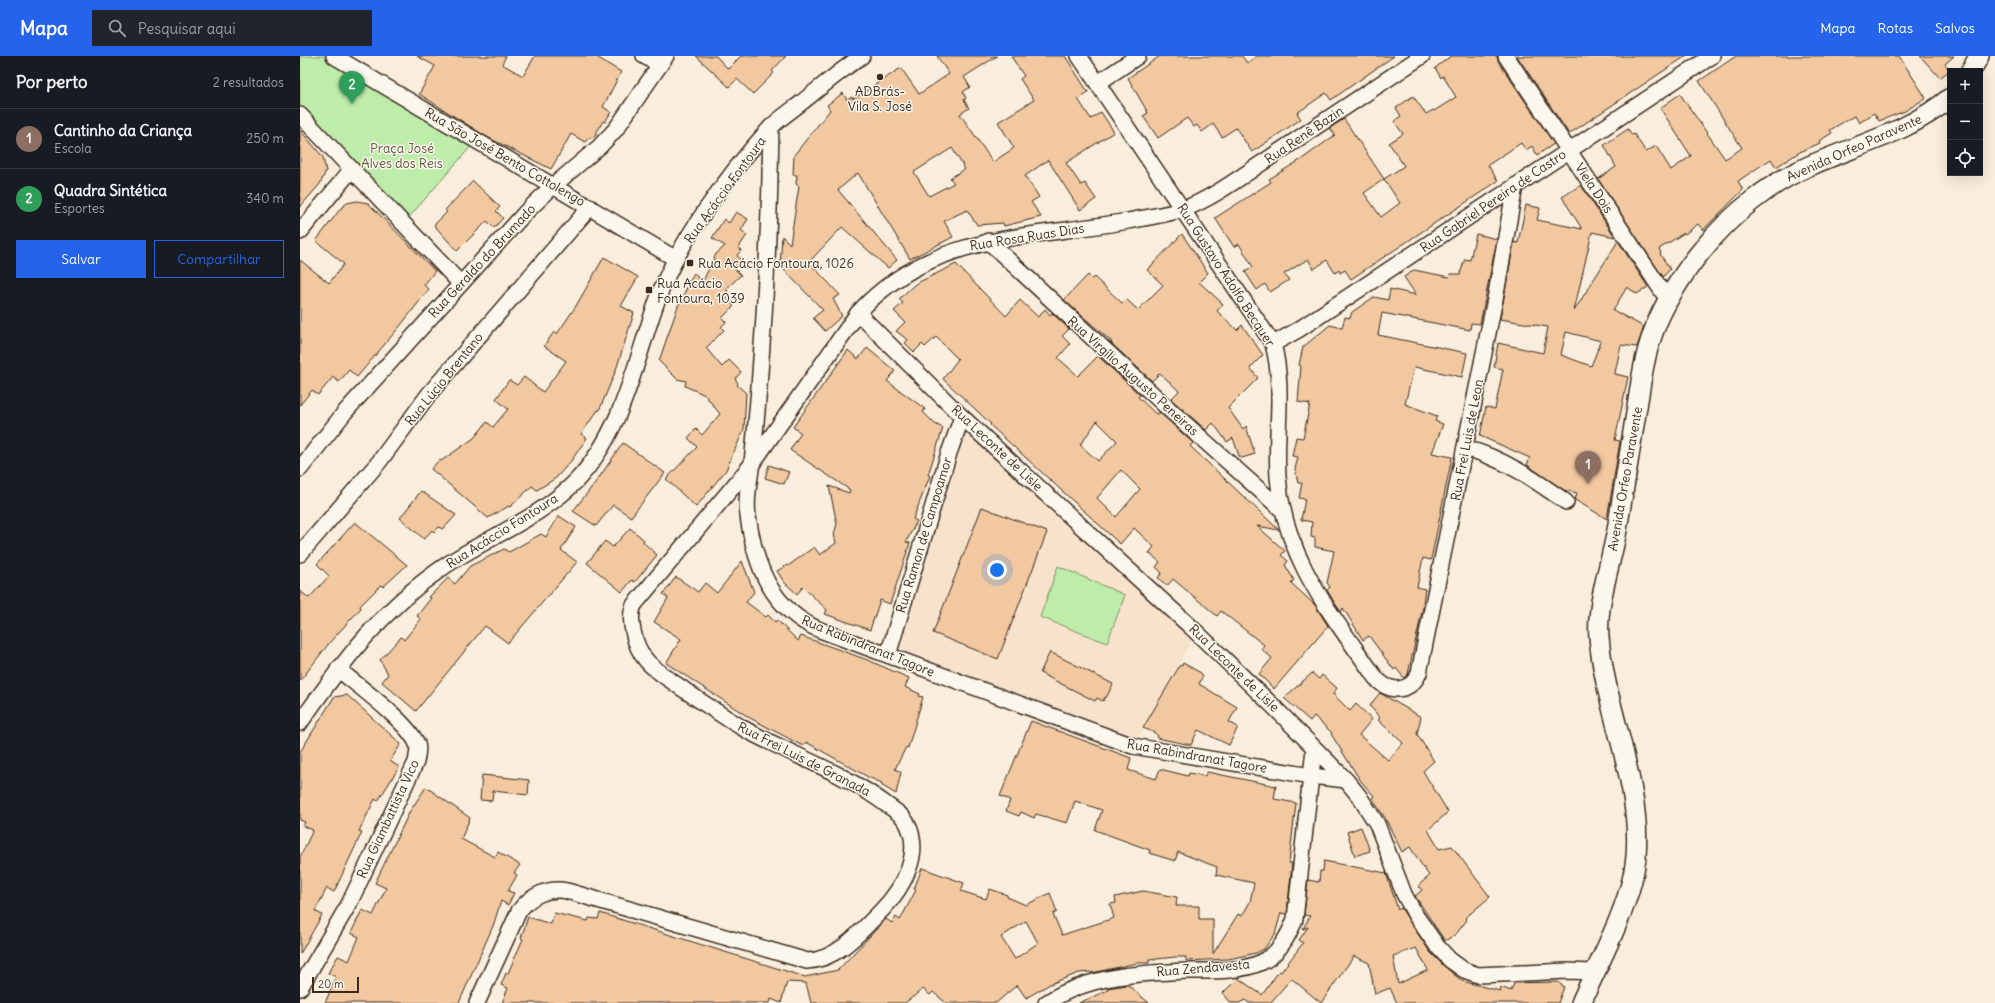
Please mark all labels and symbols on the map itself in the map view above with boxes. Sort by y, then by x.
pin: 2 [339,71,365,104]
marker: ADBrás- Vila S. José [875,72,885,82]
place label: ADBrás- Vila S. José [848,83,912,115]
street label: Rua Renê Bazin [1261,102,1347,168]
street label: Rua São José Bento Cottolengo [422,104,588,210]
street label: Avenida Orfeo Paravente [1784,110,1924,186]
street label: Rua Acáccio Fontoura [680,133,770,247]
park label: Praça José Alves dos Reis [361,140,443,172]
street label: Rua Gabriel Pereira de Castro [1417,146,1569,256]
street label: Viela Dois [1571,160,1617,216]
street label: Rua Gustavo Adolfo Becquer [1173,200,1279,350]
street label: Rua Geraldo do Brumado [425,201,539,321]
street label: Rua Rosa Ruas Dias [968,220,1086,254]
place label: Rua Acácio Fontoura, 1026 [698,255,854,272]
marker: Rua Acácio Fontoura, 1026 [685,258,695,268]
place label: Rua Acácio Fontoura, 1039 [657,275,745,307]
marker: Rua Acácio Fontoura, 1039 [644,285,654,295]
street label: Rua Virgílio Augusto Peneiras [1064,313,1202,439]
street label: Rua Lúcio Brentano [401,329,487,429]
street label: Rua Frei Luis de Leon [1447,377,1487,502]
street label: Rua Leconte de Lisle [948,401,1046,495]
street label: Avenida Orfeo Paravente [1604,405,1646,553]
pin: 1 [1575,451,1601,484]
street label: Rua Ramon de Campoamor [892,454,956,615]
street label: Rua Acáccio Fontoura [443,490,561,572]
your location [987,560,1007,580]
street label: Rua Rabindranat Tagore [799,612,937,680]
street label: Rua Leconte de Lisle [1185,621,1283,715]
street label: Rua Frei Luis de Granada [735,718,873,800]
street label: Rua Rabindranat Tagore [1126,735,1268,777]
street label: Rua Giambattista Vico [353,757,423,881]
street label: Rua Zendavesta [1156,955,1250,981]
scale bar [312,975,359,994]

